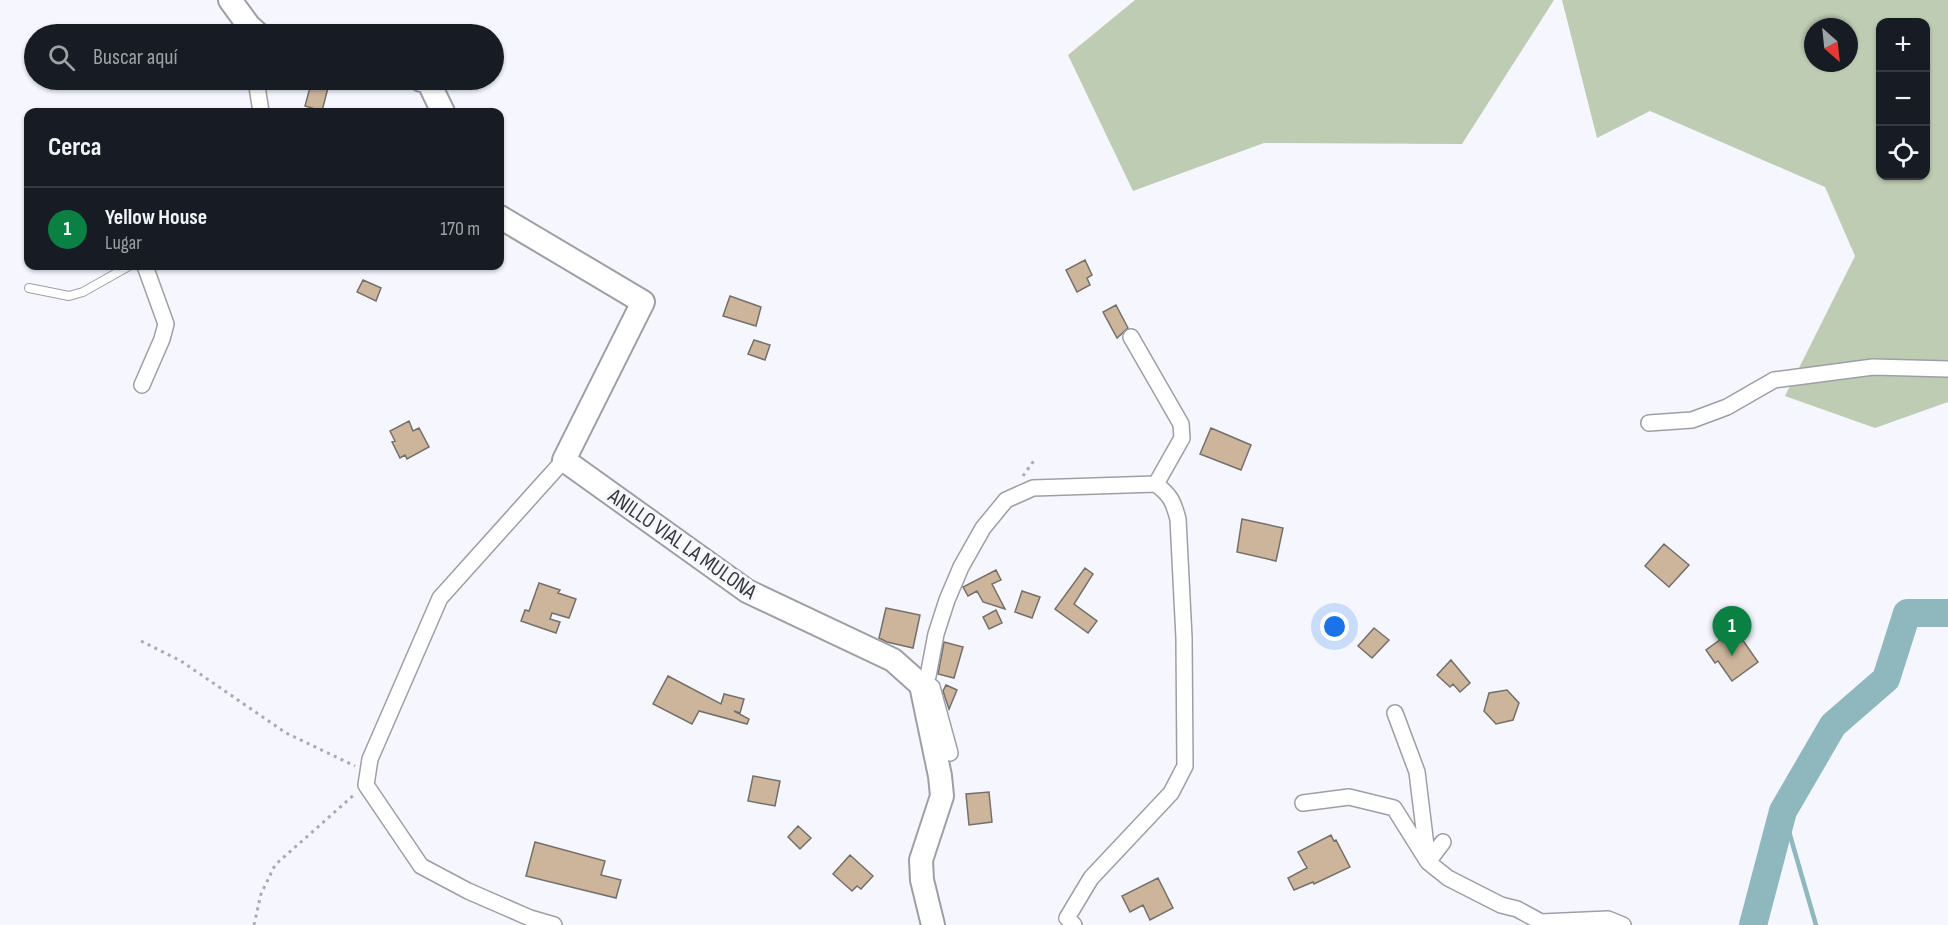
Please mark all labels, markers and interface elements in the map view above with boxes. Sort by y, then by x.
north arrow [1804,18,1858,72]
map controls [1876,18,1930,180]
button: + [1876,18,1930,72]
search box [24,24,504,90]
icon: search [45,41,78,74]
text: Buscar aquí [93,44,178,71]
button: − [1876,72,1930,126]
button: locate [1876,126,1930,180]
text: Cerca [48,132,101,163]
text: Yellow House [105,204,207,231]
text: 1 [64,217,71,241]
text: 170 m [440,217,480,241]
text: Lugar [105,231,142,255]
street label: ANILLO VIAL LA MULONA [602,482,762,606]
pin: 1 [1712,606,1752,656]
your location [1320,612,1349,641]

